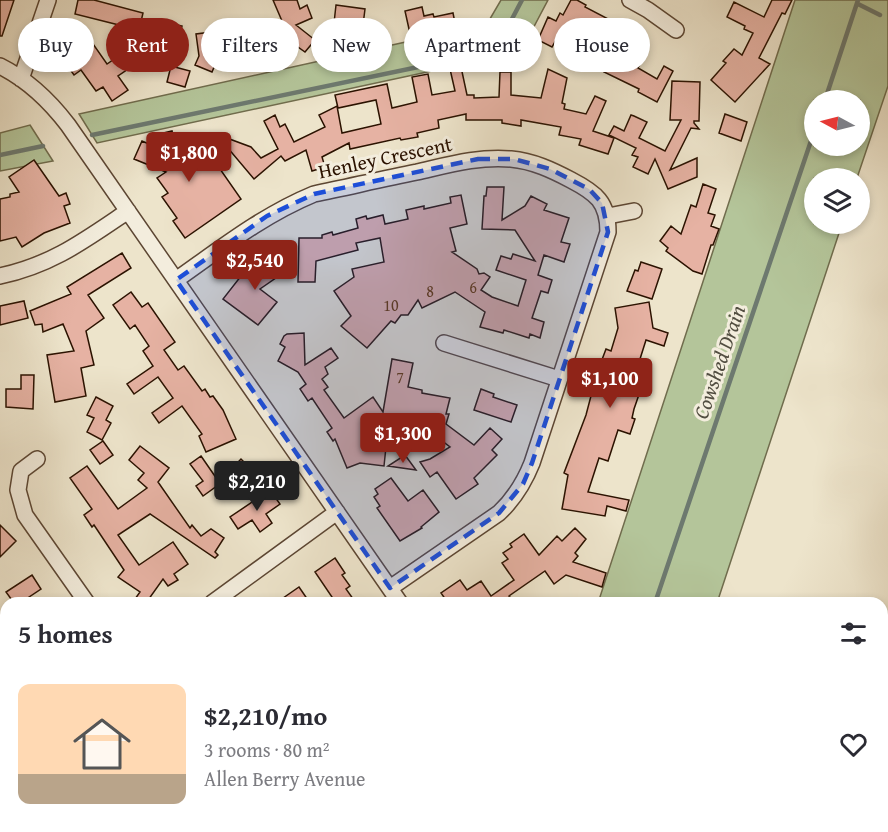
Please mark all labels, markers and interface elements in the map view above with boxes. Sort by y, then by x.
chip: Buy [18,18,94,72]
chip: Rent [106,18,189,72]
chip: Filters [201,18,299,72]
chip: New [311,18,392,72]
chip: Apartment [404,18,542,72]
chip: House [554,18,650,72]
north arrow [804,90,870,156]
map controls [804,90,870,234]
street label: Henley Crescent [316,129,454,185]
pin: $1,800 [140,132,238,183]
text: $1,800 [160,137,218,166]
button: layers [804,168,870,234]
pin: $2,540 [206,240,304,291]
text: $2,540 [226,245,284,274]
house number: 6 [469,275,477,299]
house number: 8 [426,279,434,303]
house number: 10 [383,293,399,317]
water label: Cowshed Drain [685,301,753,423]
pin: $1,100 [561,358,659,409]
text: $1,100 [581,363,639,392]
house number: 7 [396,365,404,389]
pin: $1,300 [354,413,452,464]
text: $1,300 [374,418,432,447]
pin: $2,210 [208,461,306,512]
text: $2,210 [228,466,286,495]
text: 5 homes [18,614,113,653]
icon: filters [837,617,870,650]
text: $2,210/mo [204,696,327,735]
icon: home [66,708,138,780]
icon: heart [837,728,870,761]
text: 3 rooms · 80 m² [204,735,330,764]
text: Allen Berry Avenue [204,764,365,793]

